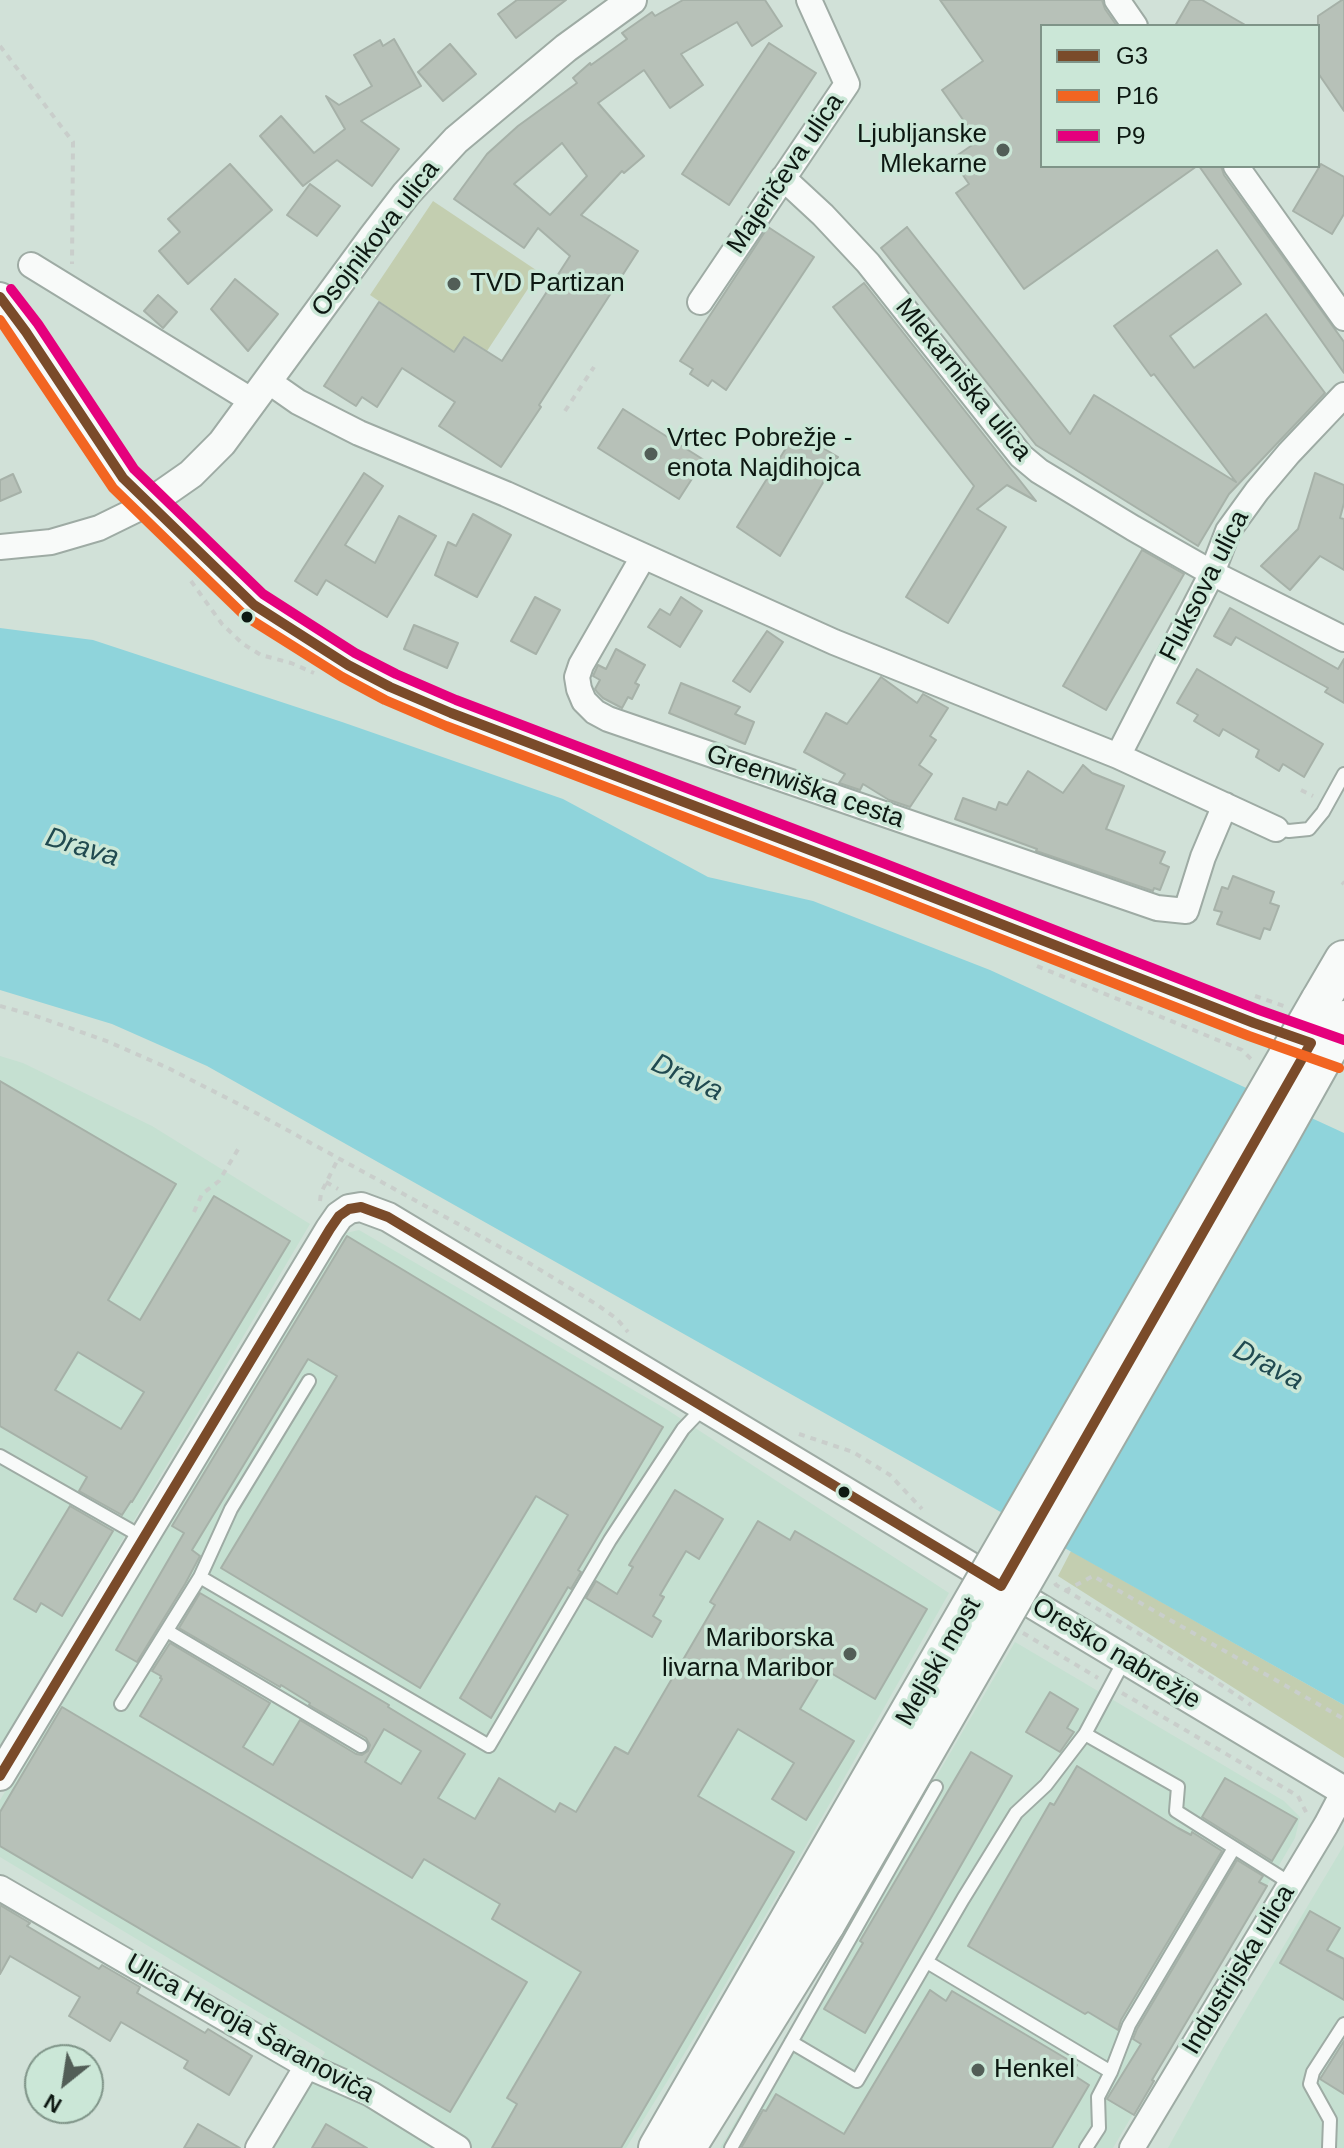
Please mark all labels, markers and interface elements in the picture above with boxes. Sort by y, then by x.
legend [1040,24,1320,168]
text: G3 [1116,42,1148,69]
text: P16 [1116,82,1159,109]
street label: Majeričeva ulica [721,88,851,260]
place label: Ljubljanske Mlekarne [857,119,987,180]
text: P9 [1116,122,1145,149]
marker: Ljubljanske Mlekarne [994,141,1012,159]
street label: Osojnikova ulica [305,155,447,323]
place label: TVD Partizan [470,268,625,300]
marker: TVD Partizan [445,275,463,293]
street label: Mlekarniška ulica [888,293,1038,467]
place label: Vrtec Pobrežje - enota Najdihojca [667,423,861,484]
marker: Vrtec Pobrežje - enota Najdihojca [642,445,660,463]
street label: Fluksova ulica [1154,506,1256,666]
unlabelled marker [239,609,255,625]
street label: Greenwiška cesta [702,739,908,835]
water label: Drava [41,821,123,875]
water label: Drava [646,1047,728,1109]
water label: Drava [1227,1334,1309,1398]
unlabelled marker [836,1484,852,1500]
street label: Meljski most [890,1592,988,1732]
street label: Oreško nabrežje [1026,1592,1206,1716]
place label: Mariborska livarna Maribor [662,1623,834,1684]
marker: Mariborska livarna Maribor [841,1645,859,1663]
street label: Industrijska ulica [1176,1880,1302,2060]
street label: Ulica Heroja Šaranoviča [120,1948,380,2110]
north arrow [24,2044,104,2124]
place label: Henkel [994,2054,1075,2086]
marker: Henkel [969,2061,987,2079]
text: N [40,2089,66,2118]

